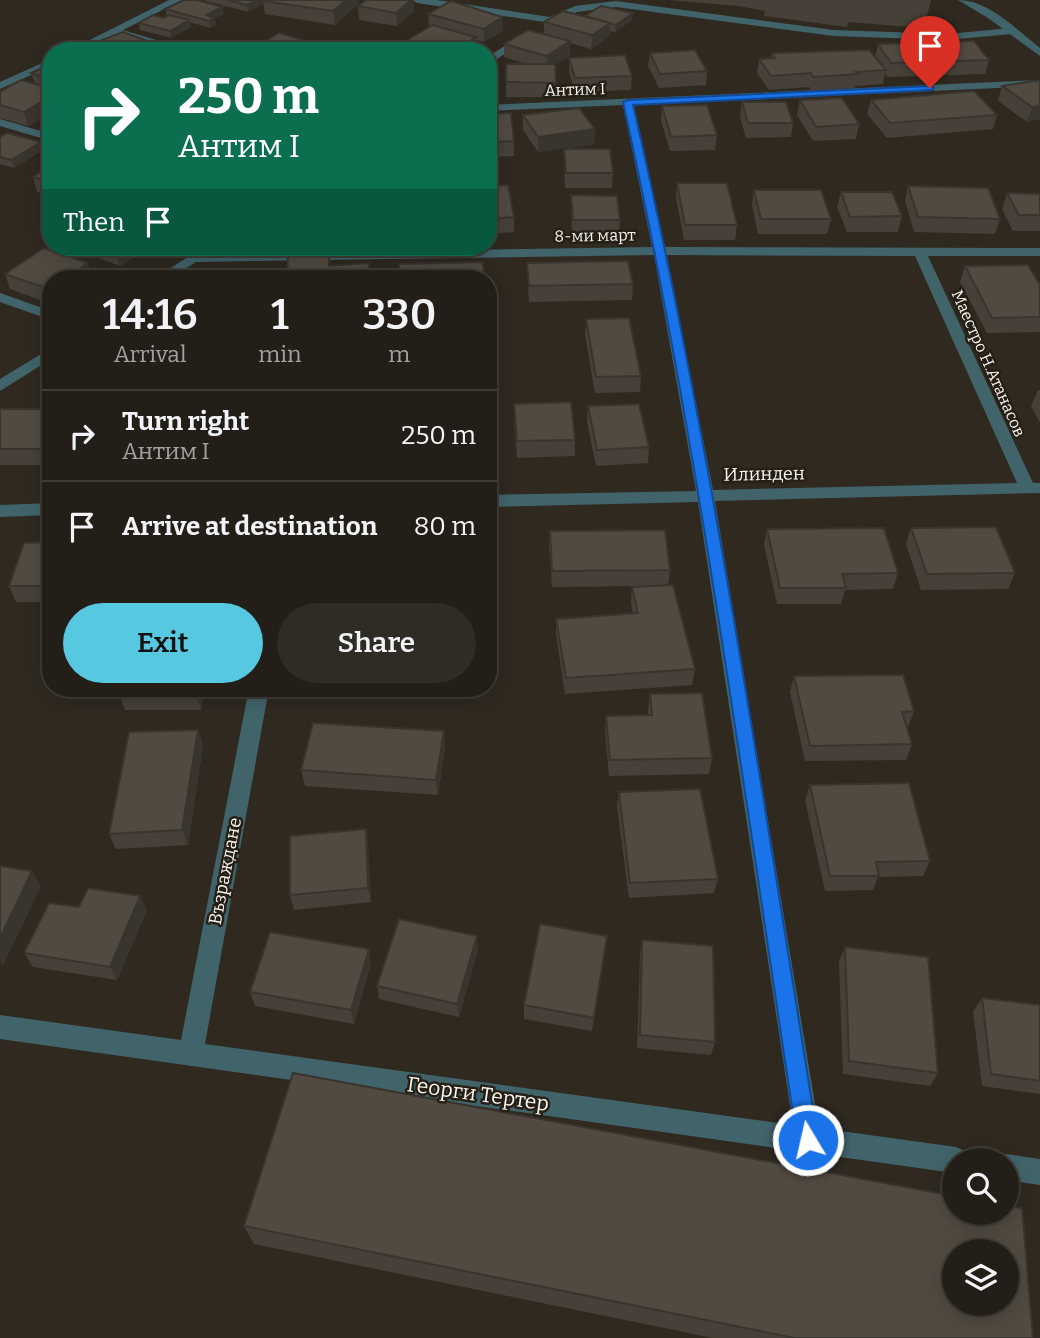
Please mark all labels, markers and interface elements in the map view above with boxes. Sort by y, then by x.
pin [900,16,960,88]
icon: arrive [911,27,949,65]
text: 250 m [178,67,319,126]
icon: right [63,70,154,161]
street label: Антим I [544,79,606,100]
text: Антим I [178,127,300,165]
icon: arrive [139,203,177,241]
text: Then [63,207,125,238]
street label: 8-ми март [554,225,636,246]
street label: Маестро Н.Атанасов [948,287,1029,440]
text: 14:16 [103,290,198,340]
text: 1 [271,290,289,340]
text: 330 [362,290,436,340]
text: Arrival [114,340,187,368]
text: min [258,340,302,368]
text: m [388,340,410,368]
text: Turn right [122,406,249,437]
icon: right [63,417,101,455]
text: 250 m [401,420,476,451]
text: Антим I [122,437,210,465]
street label: Илинден [723,462,805,486]
icon: arrive [63,508,101,546]
text: Arrive at destination [122,511,377,542]
text: 80 m [414,511,476,542]
button: Exit [63,603,263,683]
button: Share [277,603,476,683]
street label: Възраждане [204,816,246,926]
street label: Георги Тертер [405,1071,551,1117]
position arrow [771,1103,845,1177]
map controls [942,1148,1019,1316]
button: search [942,1148,1019,1225]
button: layers [942,1239,1019,1316]

